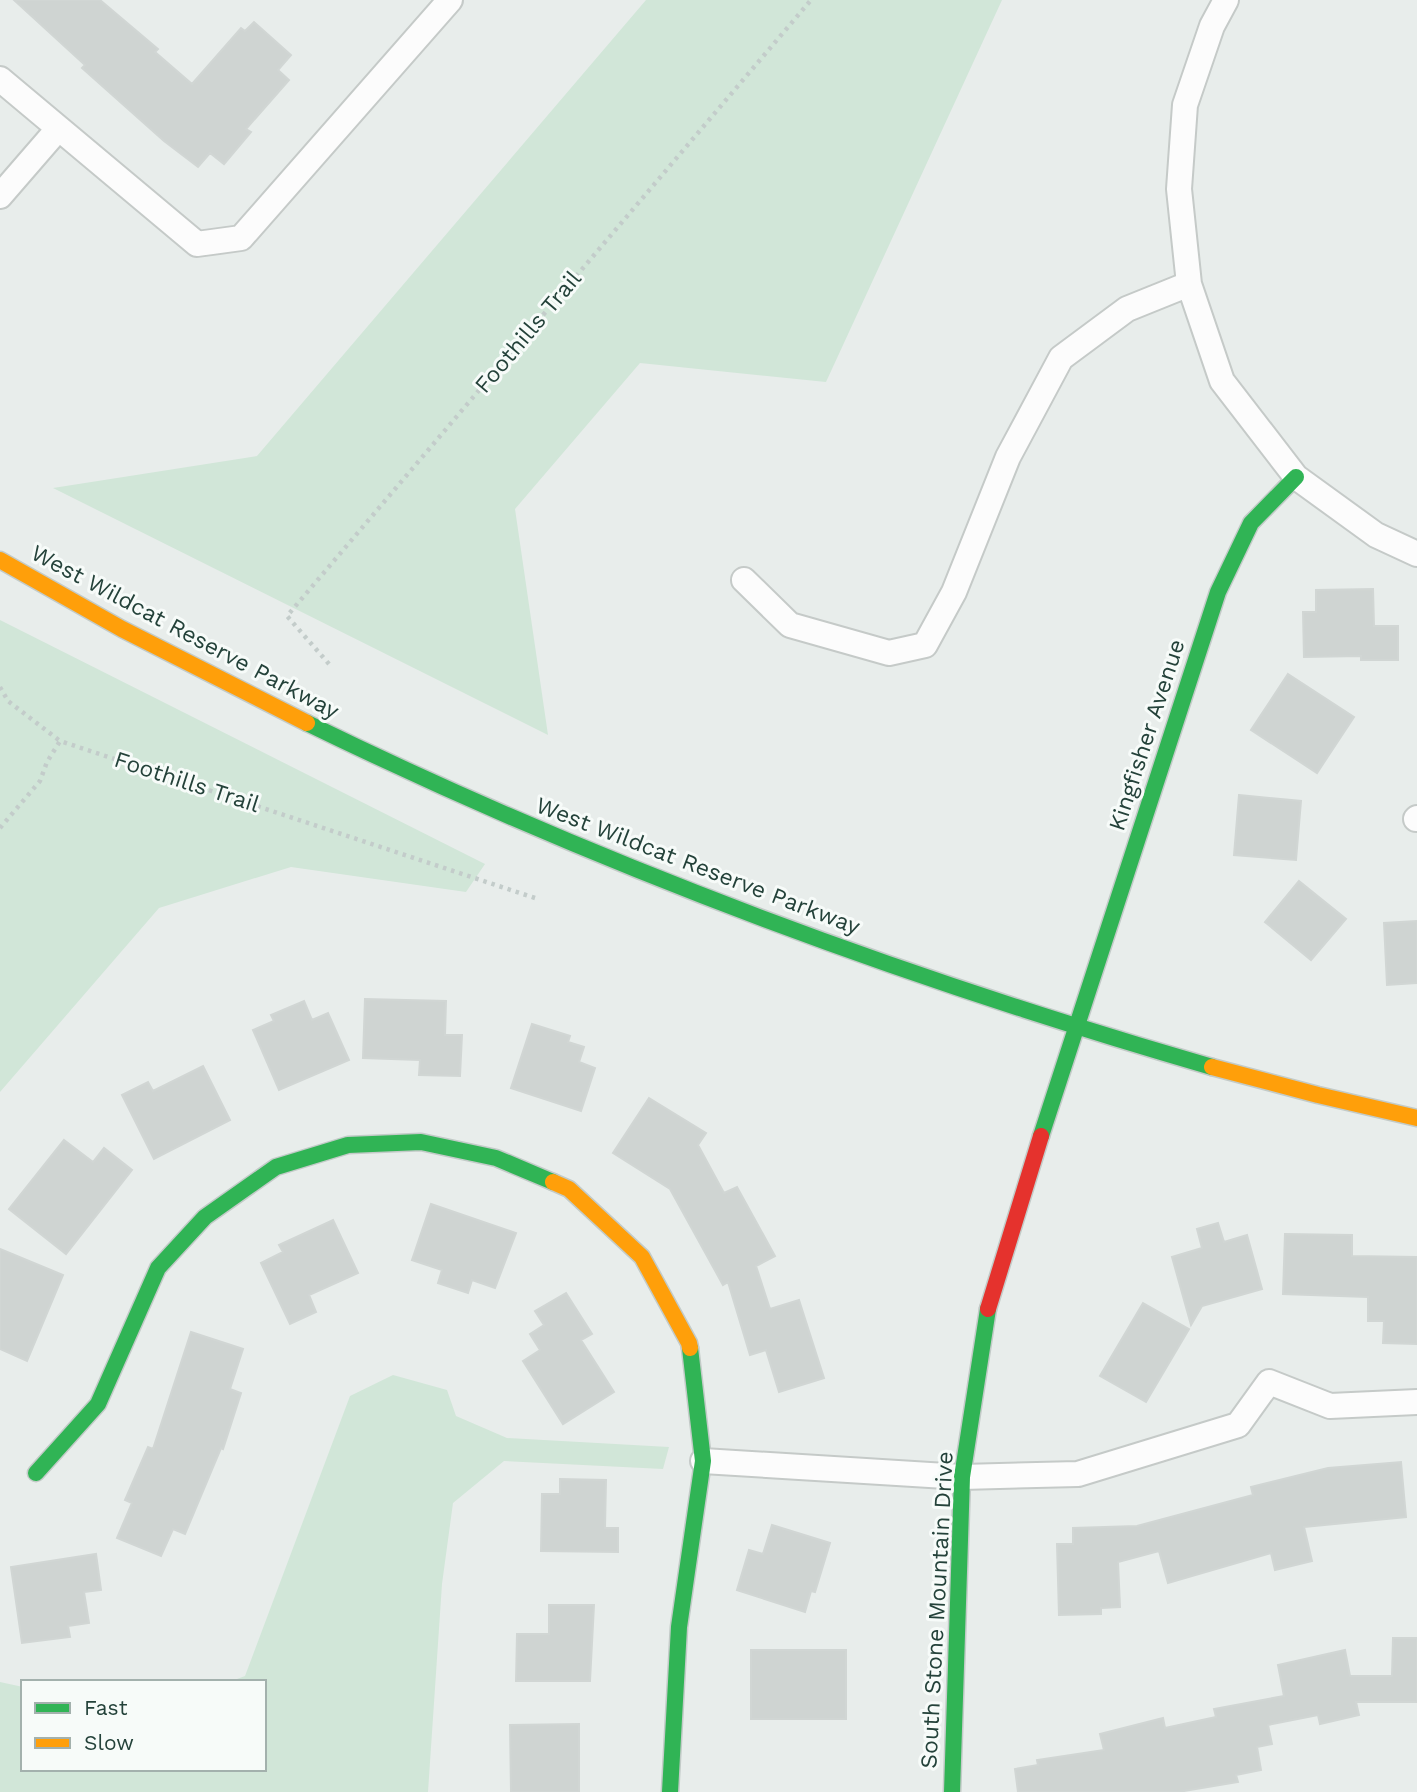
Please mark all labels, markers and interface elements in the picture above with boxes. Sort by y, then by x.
street label: Foothills Trail [469,265,587,399]
street label: West Wildcat Reserve Parkway [26,539,344,725]
street label: Kingfisher Avenue [1103,636,1191,834]
street label: Foothills Trail [111,746,263,818]
street label: West Wildcat Reserve Parkway [532,792,864,940]
street label: South Stone Mountain Drive [915,1451,959,1769]
legend [21,1680,266,1771]
text: Fast [84,1695,128,1720]
text: Slow [84,1730,134,1755]

